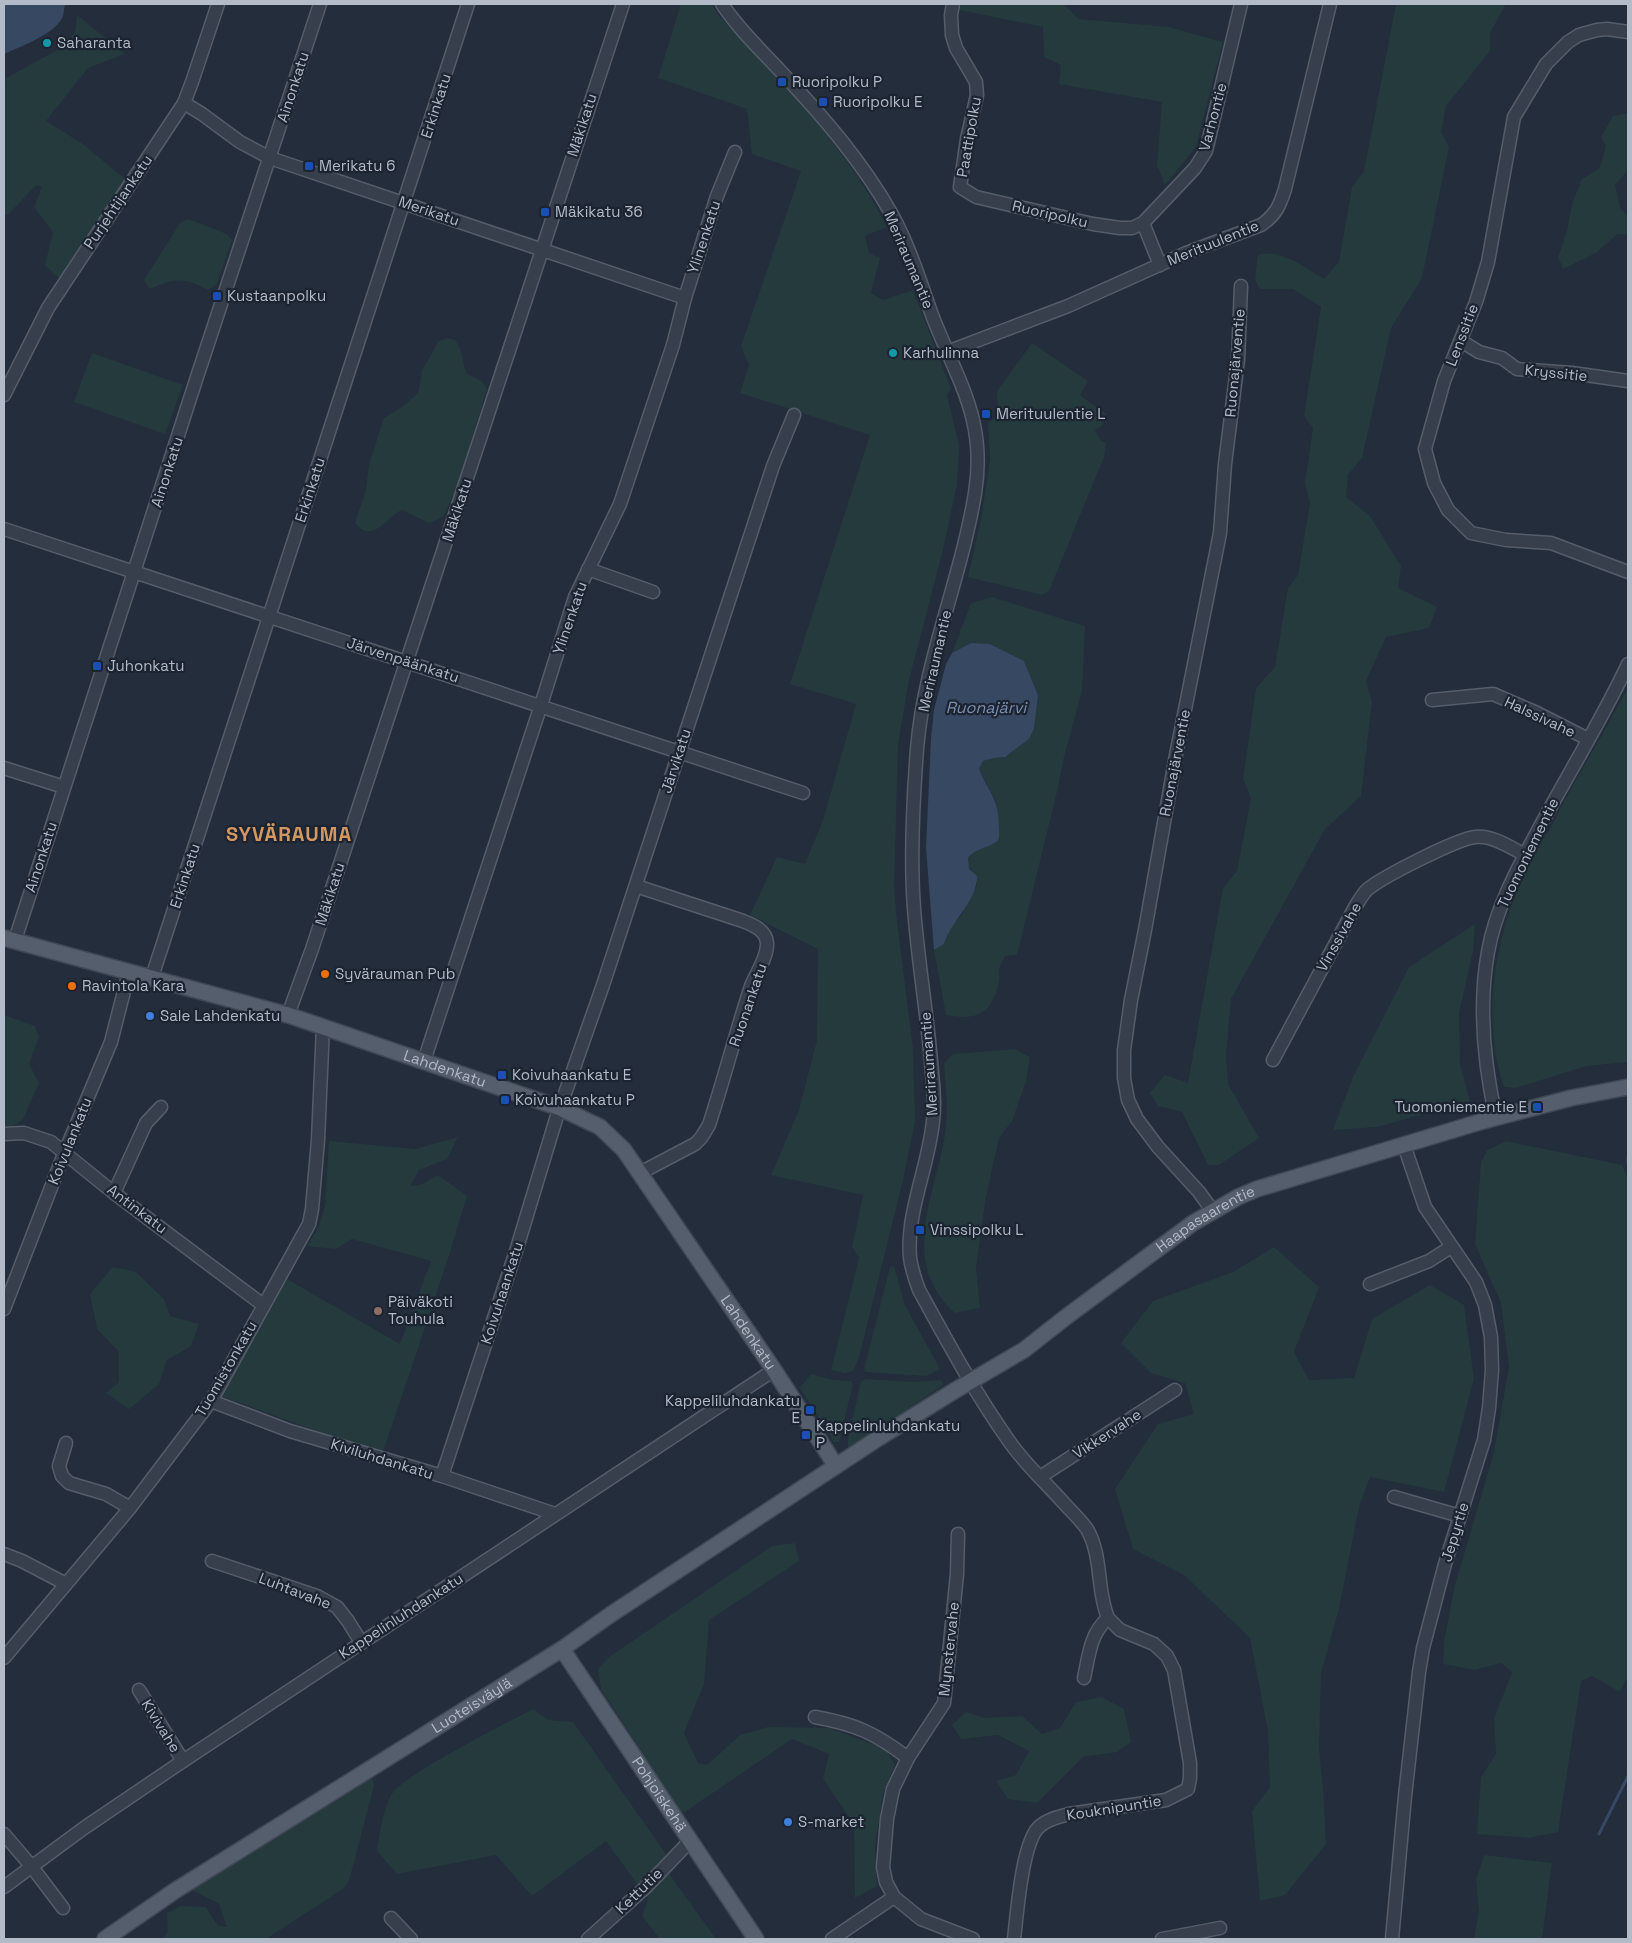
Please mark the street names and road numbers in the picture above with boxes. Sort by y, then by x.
street label: Ainonkatu [272,49,313,124]
street label: Erkinkatu [416,71,455,141]
street label: Varhontie [1194,81,1231,153]
street label: Mäkikatu [562,91,601,159]
street label: Paattipolku [952,95,985,179]
street label: Purjehtijankatu [79,151,156,252]
street label: Merikatu [396,191,462,230]
street label: Ruoripolku [1010,196,1090,231]
street label: Ylinenkatu [683,198,724,276]
street label: Meriraumantie [880,208,939,312]
street label: Merituulentie [1164,215,1262,270]
street label: Lenssitie [1441,301,1482,369]
street label: Ruonajärventie [1220,308,1249,418]
street label: Kryssitie [1524,360,1588,385]
street label: Ainonkatu [146,434,187,509]
street label: Erkinkatu [290,455,329,525]
street label: Mäkikatu [437,476,476,544]
street label: Ylinenkatu [548,579,591,657]
street label: Meriraumantie [914,608,956,714]
street label: Järvenpäänkatu [345,632,462,687]
street label: Halssivahe [1502,692,1579,741]
street label: Ruonajärventie [1155,708,1194,818]
street label: Järvikatu [656,726,695,796]
street label: Tuomoniementie [1493,794,1562,911]
street label: Ainonkatu [20,819,61,894]
street label: Erkinkatu [165,841,204,911]
street label: Mäkikatu [310,860,349,928]
street label: Vinssivahe [1312,899,1365,975]
street label: Ruonankatu [724,961,771,1049]
street label: Meriraumantie [915,1011,942,1117]
street label: Lahdenkatu [401,1045,489,1091]
street label: Koivulankatu [43,1094,96,1187]
street label: Antinkatu [103,1180,171,1237]
street label: Haapasaarentie [1152,1181,1258,1256]
street label: Koivuhaankatu [476,1239,527,1347]
street label: Lahdenkatu [717,1291,781,1373]
street label: Tuomistonkatu [190,1317,261,1420]
street label: Vikkervahe [1069,1404,1145,1463]
street label: Kiviluhdankatu [329,1434,436,1483]
street label: Jepyrtie [1436,1500,1473,1564]
street label: Luhtavahe [256,1568,334,1613]
street label: Kappelinluhdankatu [335,1568,466,1663]
street label: Mynstervahe [934,1601,963,1697]
street label: Luoteisväylä [428,1673,515,1737]
street label: Kivivahe [138,1696,185,1756]
street label: Pohjoiskehä [628,1753,692,1836]
street label: Kouknipuntie [1065,1791,1163,1824]
street label: Kettutie [611,1864,666,1918]

